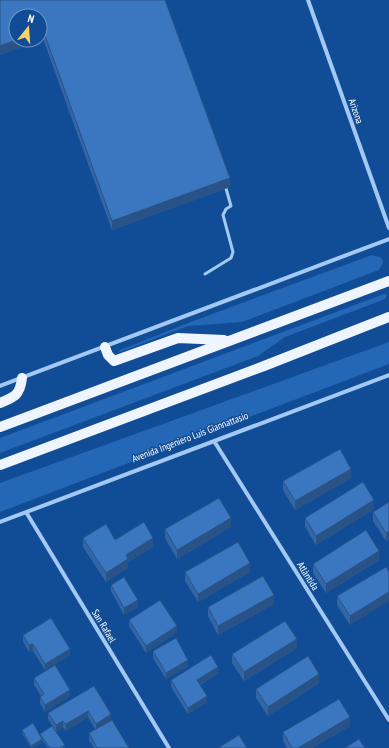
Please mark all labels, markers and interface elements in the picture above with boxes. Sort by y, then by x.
north arrow [8,8,48,48]
text: N [26,11,36,26]
street label: Arizona [346,97,366,125]
street label: Avenida Ingeniero Luis Giannattasio [130,409,250,465]
street label: Atlántida [294,559,322,593]
street label: San Rafael [89,607,119,646]

